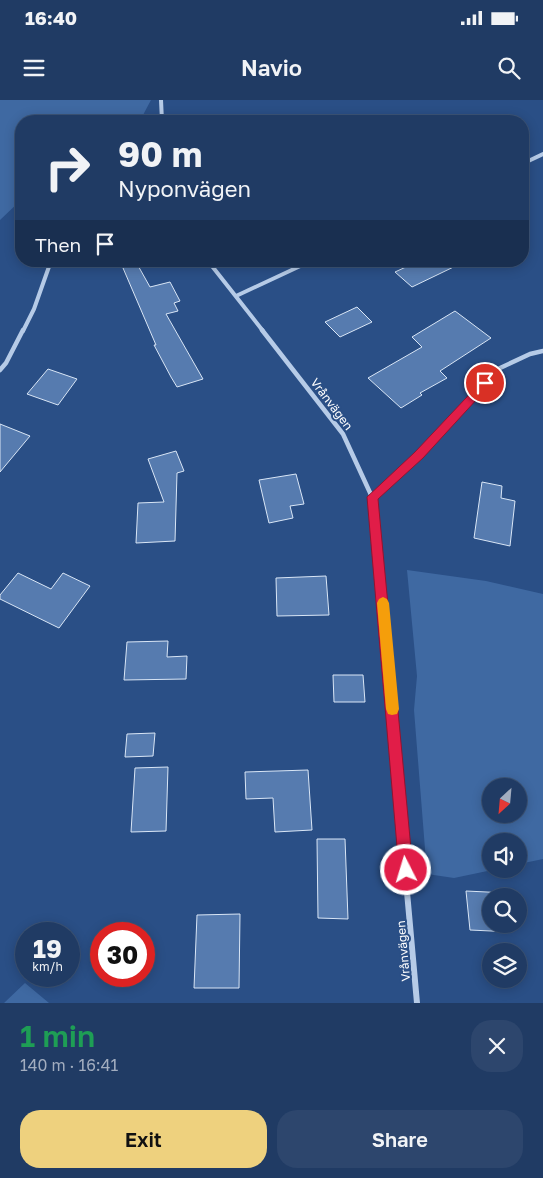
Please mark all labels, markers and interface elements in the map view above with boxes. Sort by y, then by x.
text: 16:40 [25,6,77,29]
icon: menu [20,54,48,82]
text: Navio [241,54,302,81]
icon: search [495,54,523,82]
text: 90 m [118,133,202,175]
icon: right [35,135,100,200]
text: Nyponvägen [118,175,251,202]
icon: arrive [91,230,119,258]
text: Then [35,233,81,256]
pin [464,362,506,404]
icon: arrive [471,369,499,397]
street label: Vrånvägen [308,375,356,433]
north arrow [482,778,528,822]
map controls [482,778,527,988]
button: sound [482,833,527,878]
position arrow [379,843,431,895]
button: search [482,888,527,933]
street label: Vrånvägen [393,920,413,982]
speed limit sign: 30 [90,922,155,987]
text: 19 [33,933,62,964]
button: layers [482,943,527,988]
text: km/h [32,959,63,974]
text: 1 min [20,1018,95,1054]
button: close [471,1020,523,1072]
text: 140 m · 16:41 [20,1055,118,1075]
button: Exit [20,1110,267,1168]
button: Share [277,1110,523,1168]

